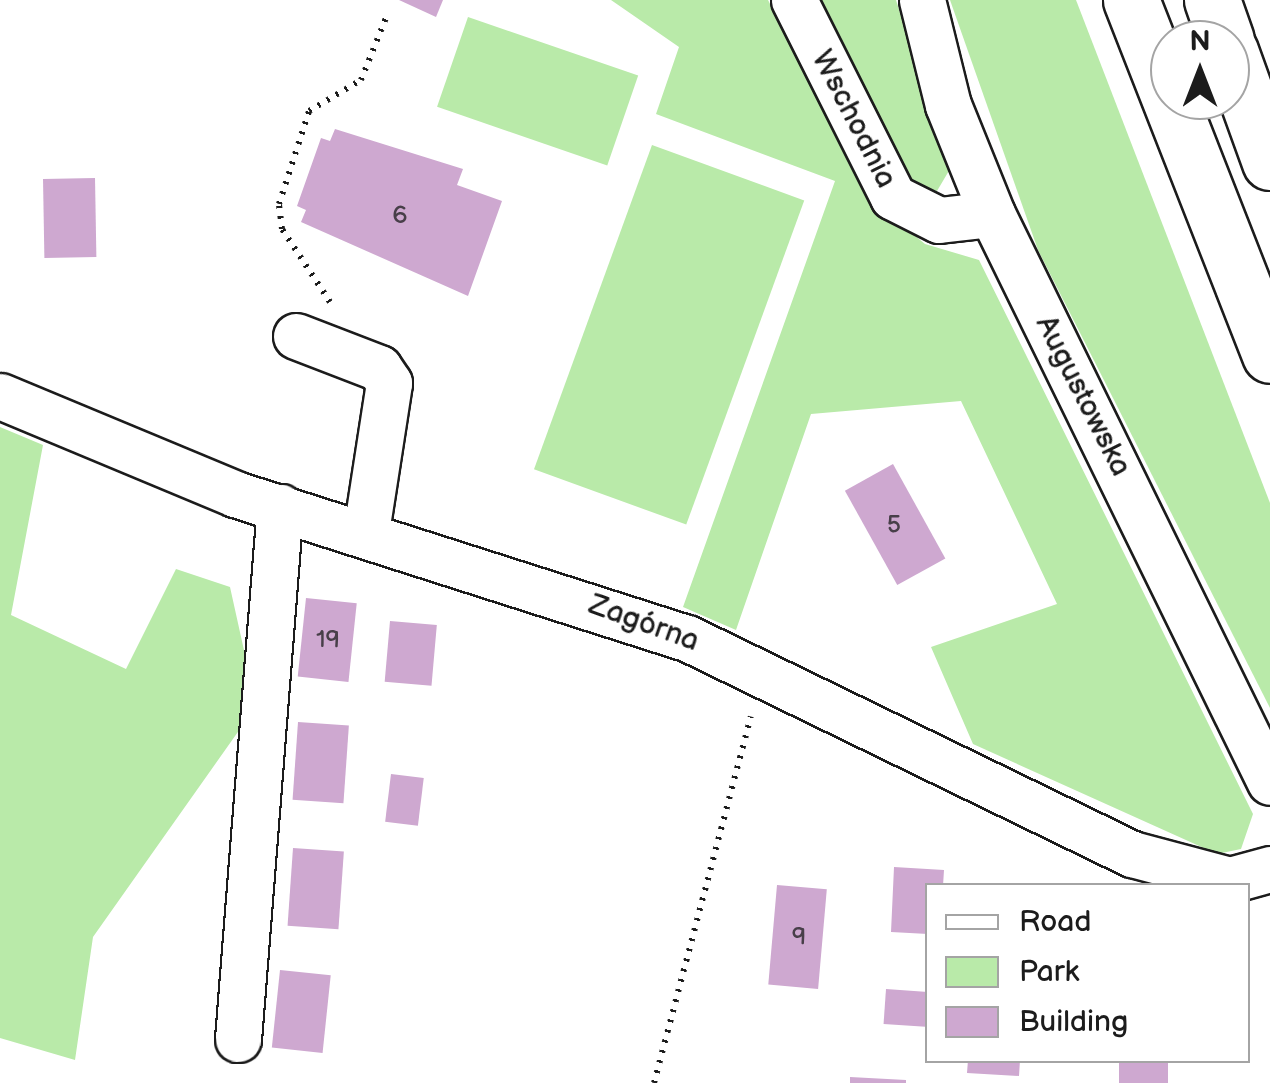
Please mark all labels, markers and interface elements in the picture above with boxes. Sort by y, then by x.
north arrow [1150,20,1250,120]
text: N [1189,25,1211,58]
street label: Wschodnia [804,44,904,194]
house number: 6 [392,201,408,231]
street label: Augustowska [1027,310,1139,482]
house number: 5 [887,510,901,540]
street label: Zagórna [584,586,704,660]
house number: 19 [316,625,340,655]
legend [925,883,1250,1063]
text: Road [1019,904,1092,940]
house number: 9 [792,922,806,952]
text: Park [1019,954,1079,990]
text: Building [1019,1004,1128,1040]

